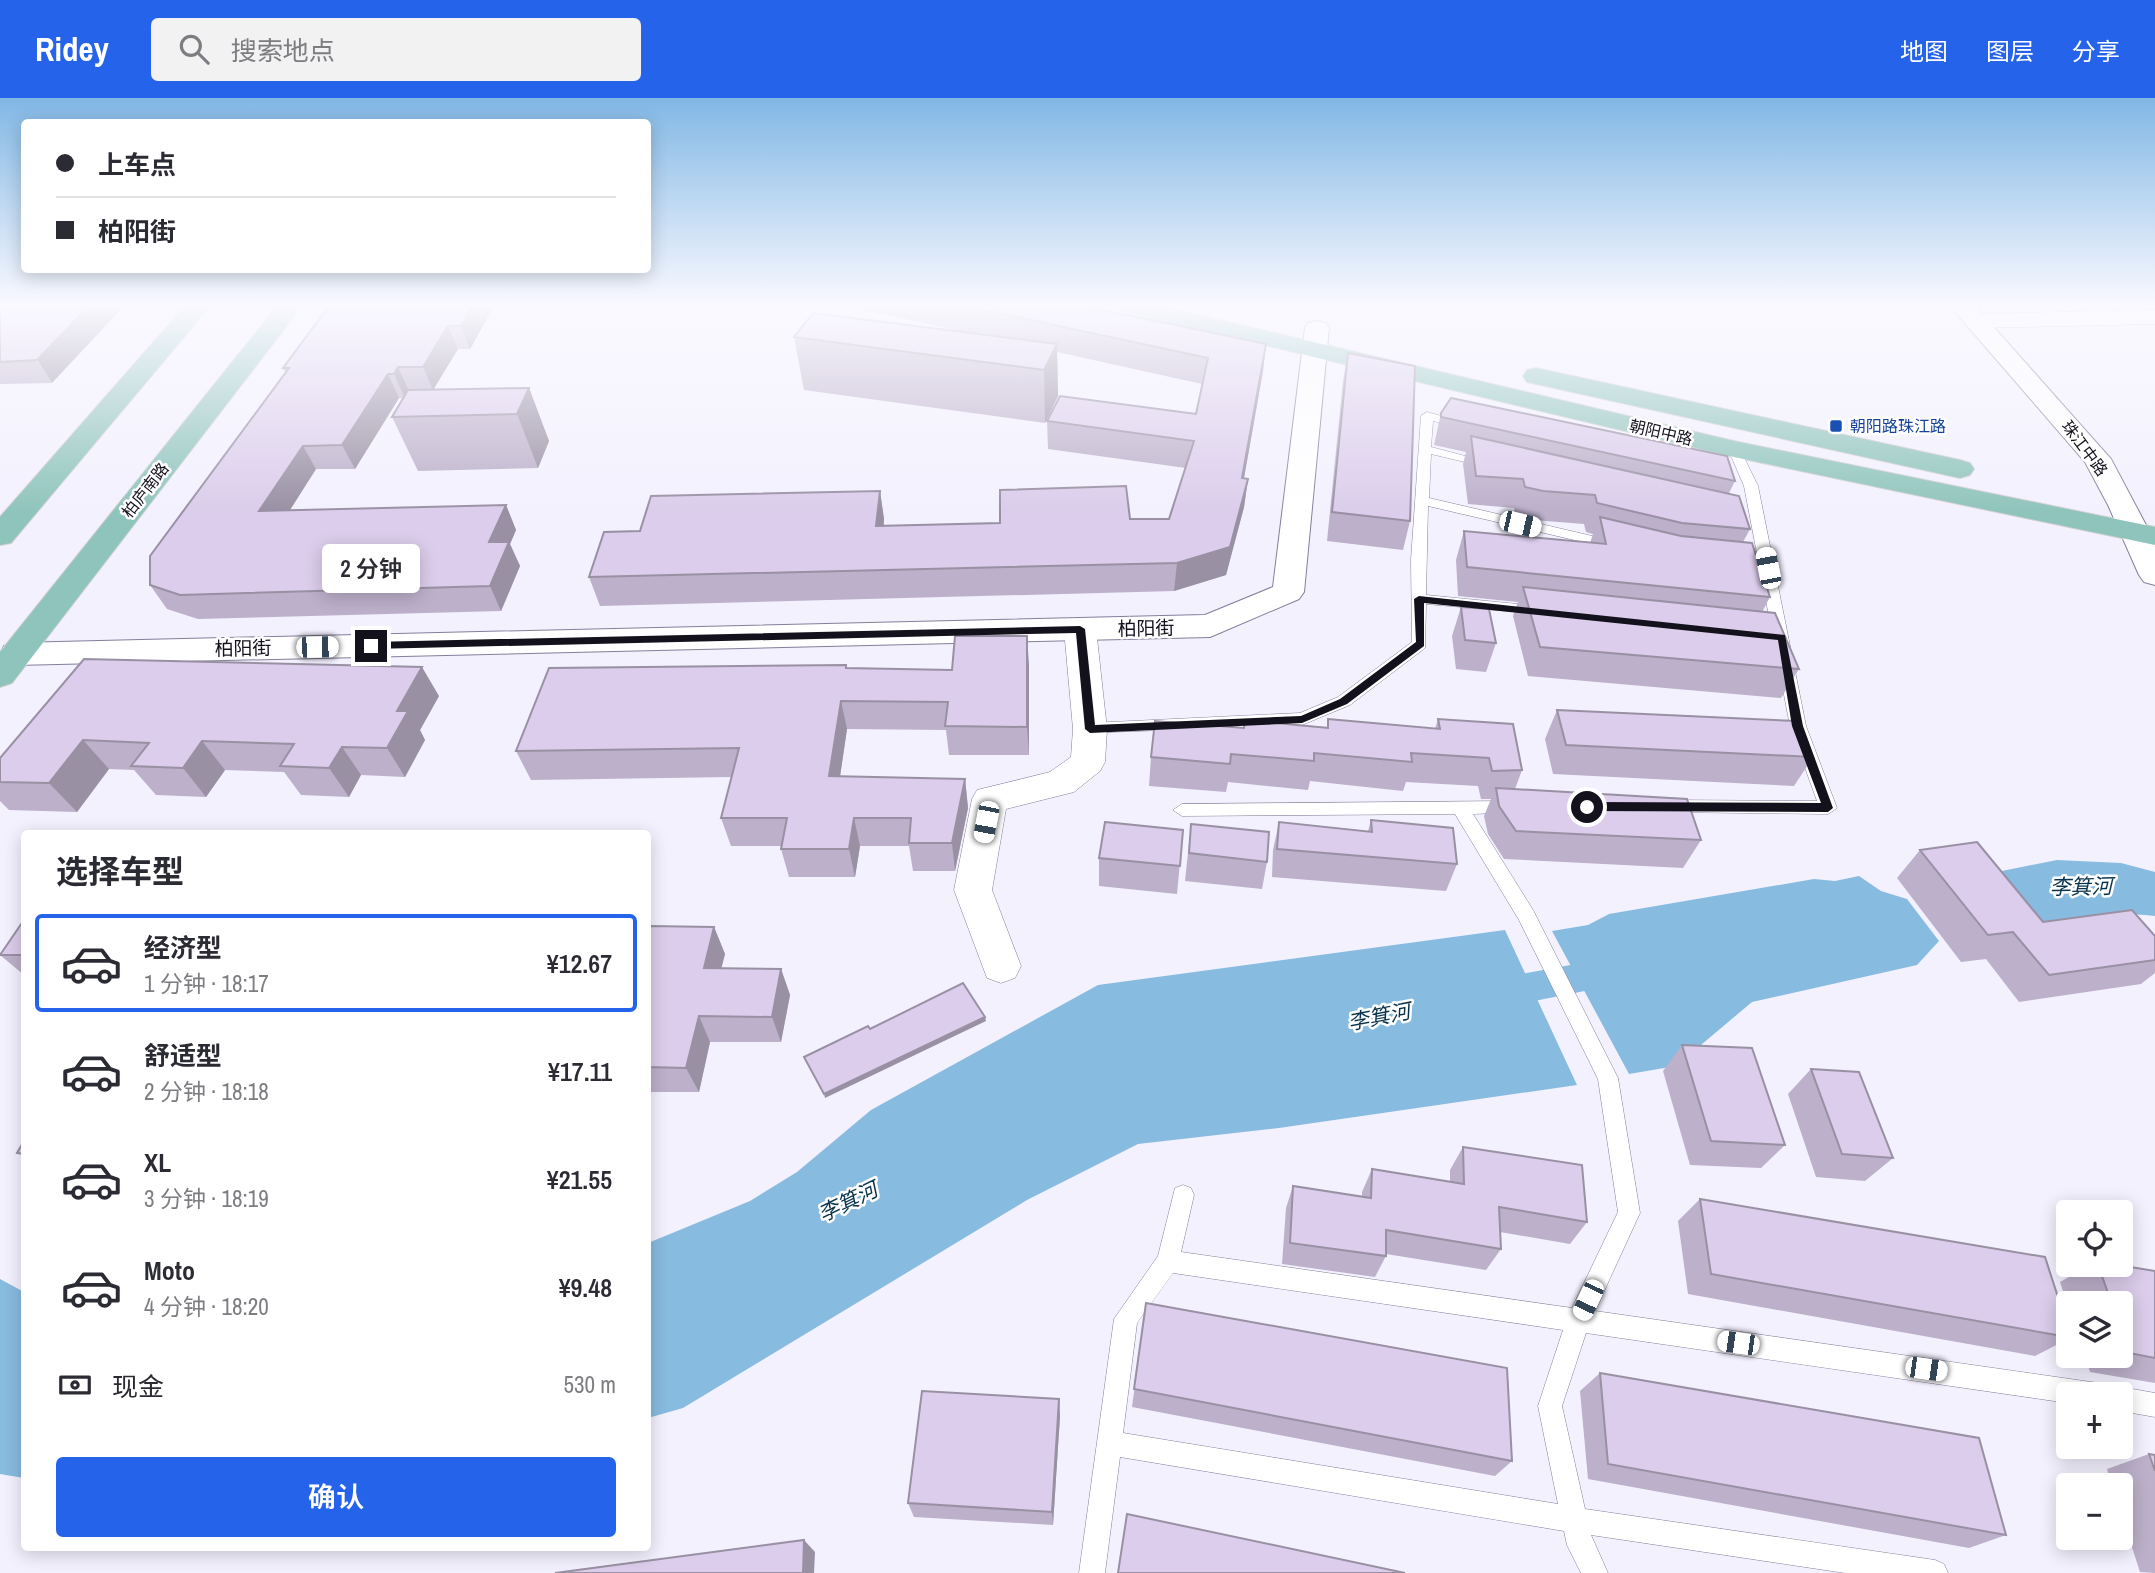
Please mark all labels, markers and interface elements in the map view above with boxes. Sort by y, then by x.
search box [151,18,641,81]
text: Ridey [35,27,109,71]
icon: search [175,30,213,68]
text: 搜索地点 [231,33,335,68]
text: 地图 [1900,35,1948,67]
text: 图层 [1986,35,2034,67]
text: 分享 [2072,35,2120,67]
text: 上车点 [98,147,176,182]
text: 柏阳街 [98,214,176,249]
street label: 朝阳中路 [1627,414,1695,450]
place label: 朝阳路珠江路 [1850,415,1946,437]
street label: 珠江中路 [2057,416,2113,480]
marker: 朝阳路珠江路 [1828,418,1844,434]
street label: 柏庐南路 [117,458,173,522]
car [1498,509,1543,539]
callout: 2 分钟 [322,545,420,594]
car [1754,545,1783,591]
text: 2 分钟 [340,553,402,584]
street label: 柏阳街 [1117,615,1175,641]
route end [355,630,387,662]
street label: 柏阳街 [214,635,272,661]
car [296,636,339,658]
route start [1571,791,1603,823]
car [972,799,1001,845]
text: 选择车型 [56,850,184,893]
water label: 李箕河 [2049,871,2117,902]
text: 经济型 [144,930,222,965]
icon: car [60,932,123,995]
text: ¥12.67 [547,946,612,981]
text: 1 分钟 · 18:17 [144,968,269,999]
water label: 李箕河 [1345,996,1417,1037]
text: 舒适型 [144,1038,222,1073]
icon: car [60,1040,123,1103]
text: ¥17.11 [548,1054,612,1089]
text: 2 分钟 · 18:18 [144,1076,269,1107]
text: XL [144,1145,171,1180]
icon: car [60,1148,123,1211]
text: ¥21.55 [547,1162,612,1197]
water label: 李箕河 [813,1173,886,1228]
text: 3 分钟 · 18:19 [144,1183,269,1214]
map controls [2056,1200,2133,1550]
button: locate [2056,1200,2133,1277]
text: Moto [144,1253,195,1288]
icon: car [60,1256,123,1319]
text: ¥9.48 [559,1270,612,1305]
car [1570,1277,1607,1323]
text: 4 分钟 · 18:20 [144,1291,269,1322]
button: layers [2056,1291,2133,1368]
car [1716,1330,1761,1356]
car [1904,1356,1949,1382]
icon: cash [56,1366,94,1404]
text: 现金 [112,1369,164,1404]
text: 530 m [564,1369,616,1400]
button: + [2056,1382,2133,1459]
button: 确认 [56,1457,616,1537]
button: − [2056,1473,2133,1550]

